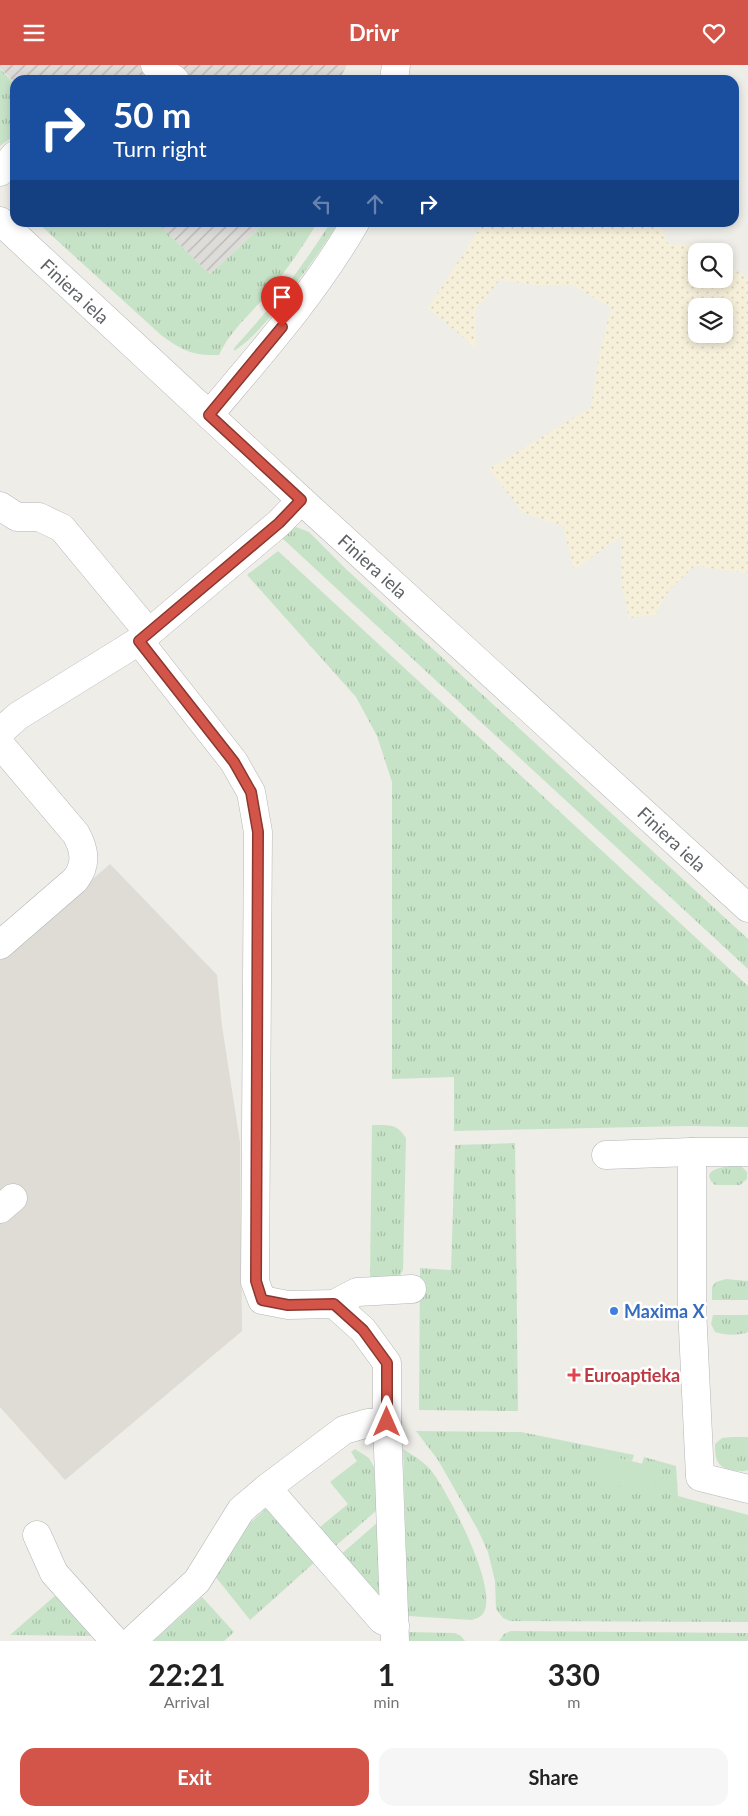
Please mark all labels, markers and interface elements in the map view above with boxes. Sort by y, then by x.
icon: menu [20,19,48,47]
text: Drivr [349,19,399,46]
icon: heart [700,19,728,47]
text: 50 m [113,93,191,135]
icon: right [30,95,95,160]
text: Turn right [113,135,207,162]
icon: left [308,190,336,218]
icon: ahead [361,190,389,218]
icon: right [414,190,442,218]
map controls [688,243,733,343]
button: search [688,243,733,288]
street label: Finiera iela [36,254,114,328]
pin [261,276,303,327]
icon: arrive [268,283,296,311]
button: layers [688,298,733,343]
street label: Finiera iela [334,529,412,603]
street label: Finiera iela [633,802,711,876]
place label: Maxima X [624,1300,705,1322]
marker: Maxima X [608,1305,620,1317]
place label: Euroaptieka [584,1364,680,1386]
marker: Euroaptieka [568,1369,580,1381]
position arrow [360,1395,412,1447]
text: 22:21 [148,1656,225,1692]
text: 1 [378,1656,395,1692]
text: 330 [548,1656,600,1692]
text: Arrival [164,1692,210,1711]
text: min [374,1692,400,1711]
text: m [567,1692,580,1711]
button: Exit [20,1748,369,1806]
button: Share [379,1748,728,1806]

